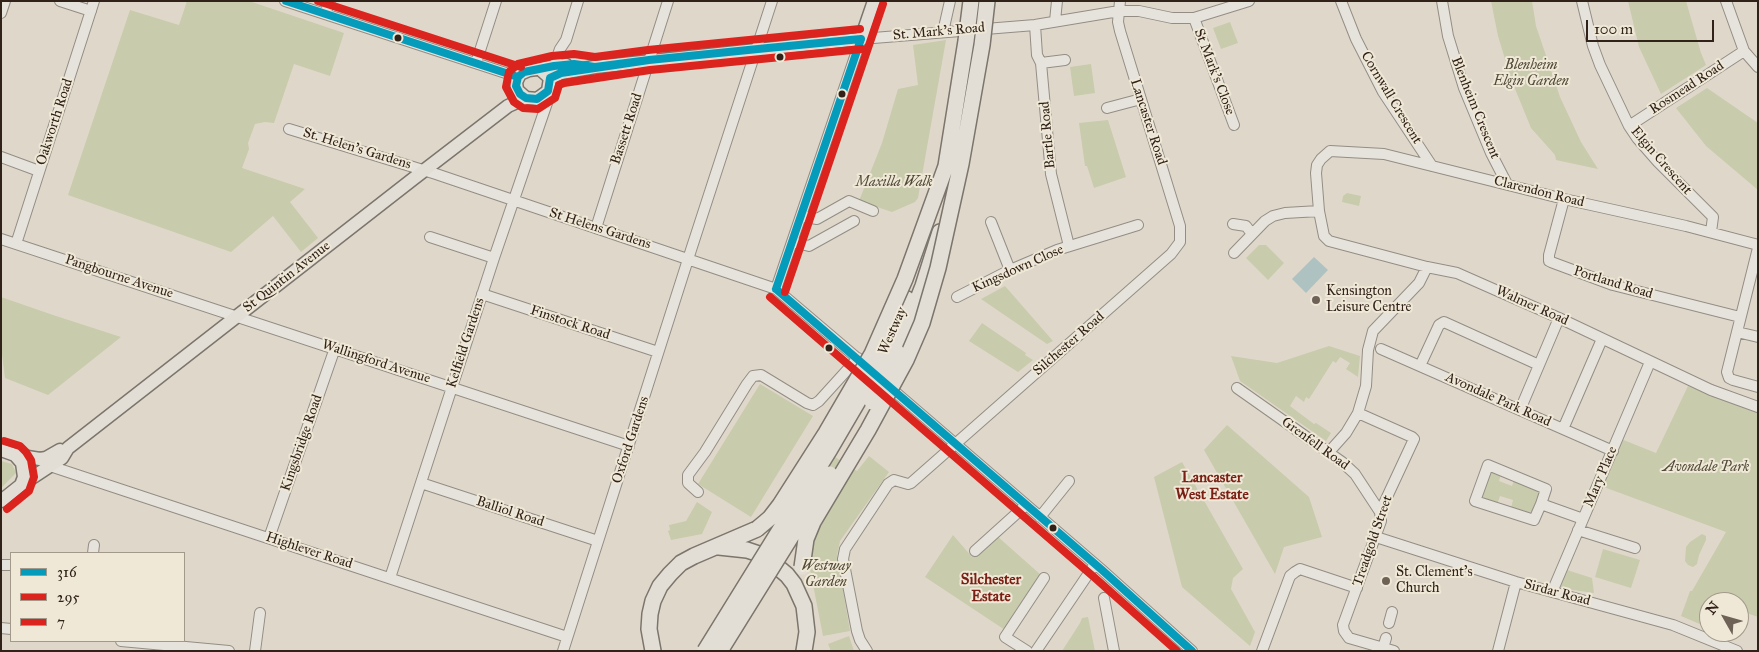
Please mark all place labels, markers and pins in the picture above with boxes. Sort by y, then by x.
unlabelled marker [393,33,403,43]
unlabelled marker [775,52,785,62]
unlabelled marker [837,89,847,99]
place label: Kensington Leisure Centre [1326,284,1411,316]
marker: Kensington Leisure Centre [1310,294,1322,306]
unlabelled marker [824,343,834,353]
unlabelled marker [1048,523,1058,533]
place label: St. Clement's Church [1396,565,1473,598]
marker: St. Clement's Church [1380,575,1392,587]

